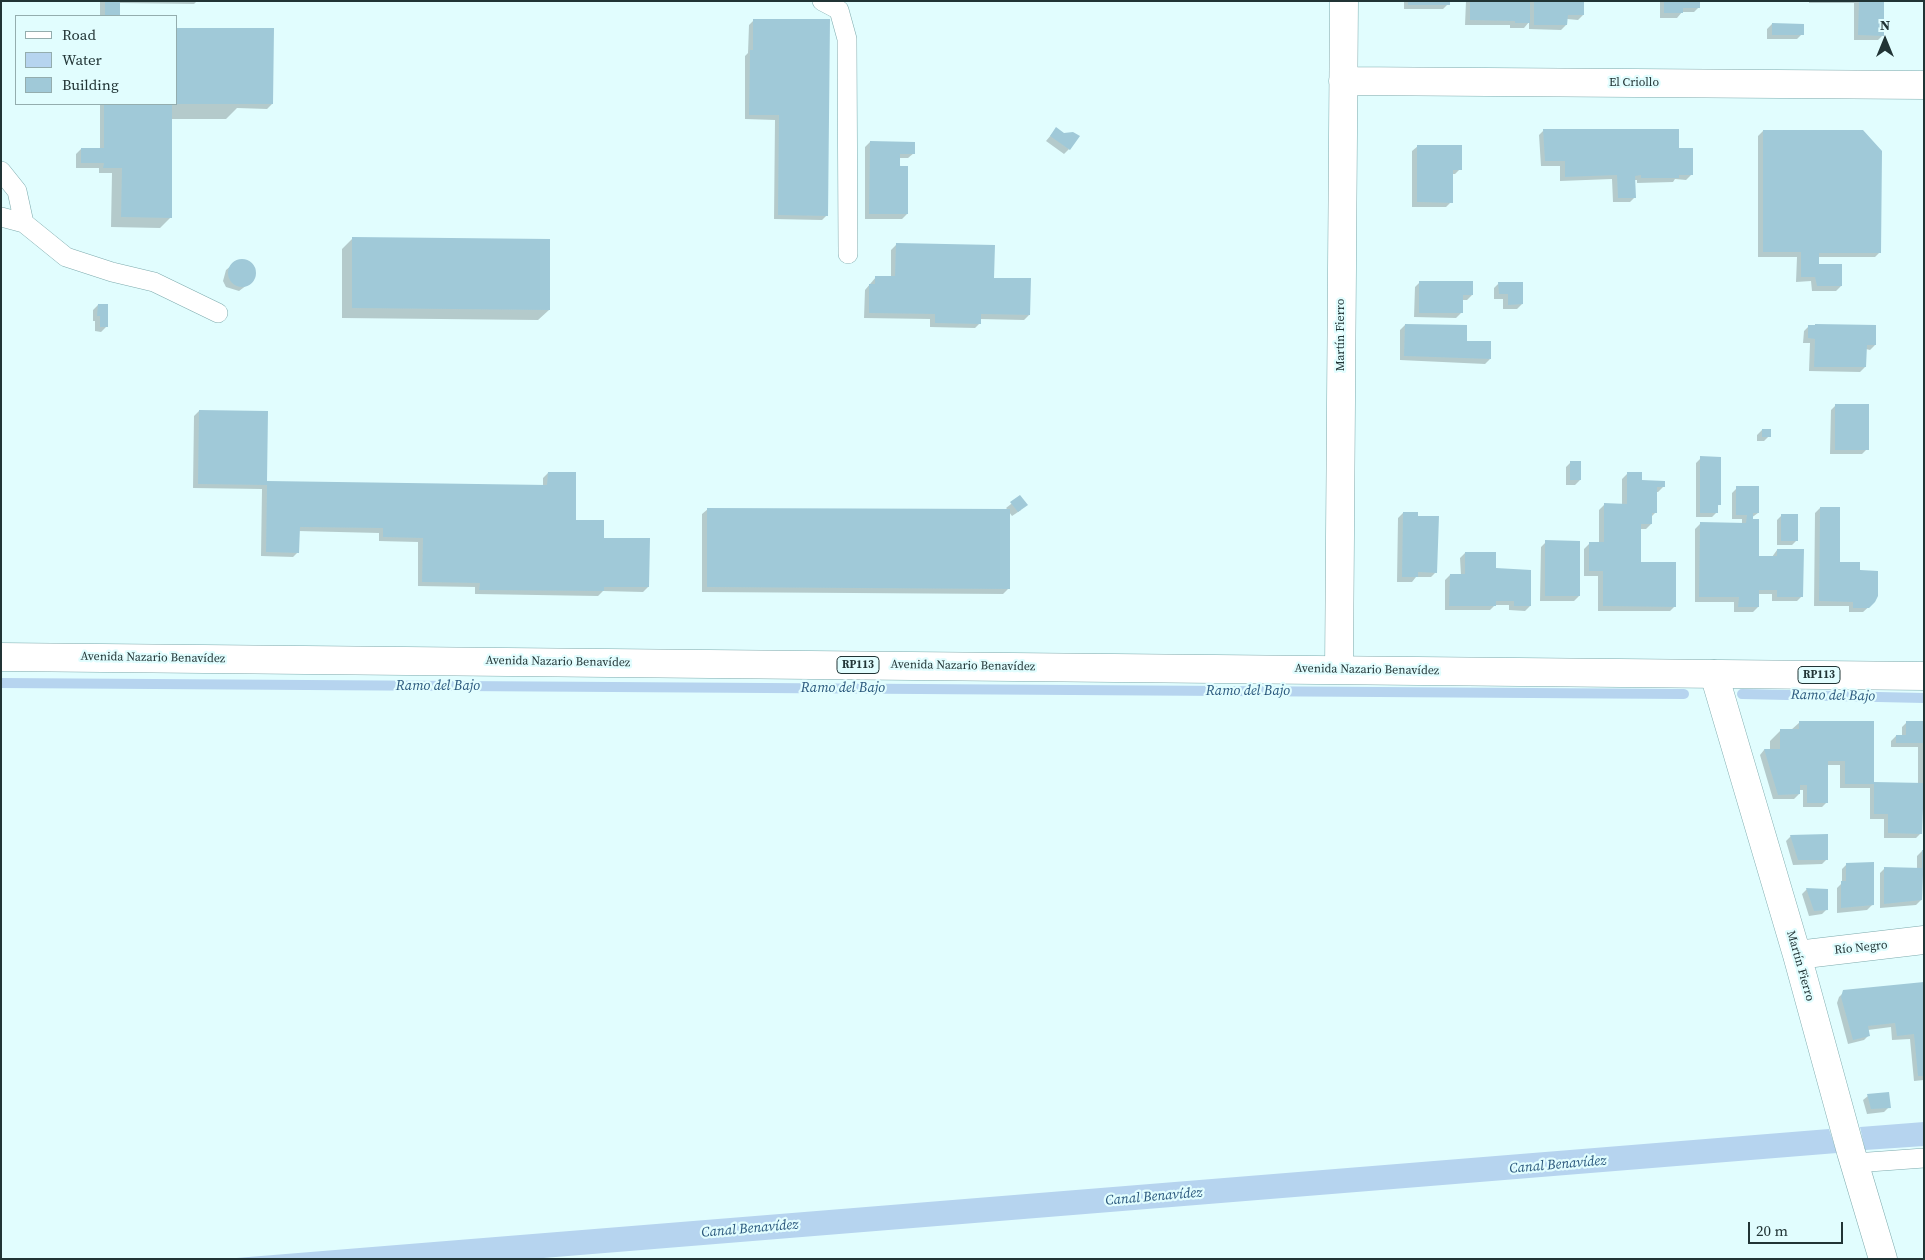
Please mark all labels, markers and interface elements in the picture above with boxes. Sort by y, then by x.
legend [15,15,178,105]
north arrow [1860,15,1910,65]
text: N [1880,15,1890,35]
text: Road [62,24,96,45]
text: Water [62,49,102,70]
text: Building [62,74,119,95]
street label: El Criollo [1609,76,1659,90]
street label: Martín Fierro [1334,299,1348,371]
street label: Avenida Nazario Benavídez [80,650,226,666]
street label: Avenida Nazario Benavídez [485,654,631,670]
road number: RP113 [837,656,879,674]
street label: Avenida Nazario Benavídez [890,658,1036,674]
street label: Avenida Nazario Benavídez [1294,662,1440,678]
road number: RP113 [1798,666,1840,684]
water label: Ramo del Bajo [396,678,480,694]
water label: Ramo del Bajo [801,680,885,696]
water label: Ramo del Bajo [1206,683,1290,699]
water label: Ramo del Bajo [1791,687,1875,705]
street label: Martín Fierro [1783,929,1817,1003]
street label: Río Negro [1834,938,1888,958]
water label: Canal Benavídez [1509,1152,1607,1178]
water label: Canal Benavídez [1105,1184,1203,1210]
scale bar [1750,1212,1845,1244]
water label: Canal Benavídez [701,1216,799,1242]
text: 20 m [1756,1220,1788,1241]

